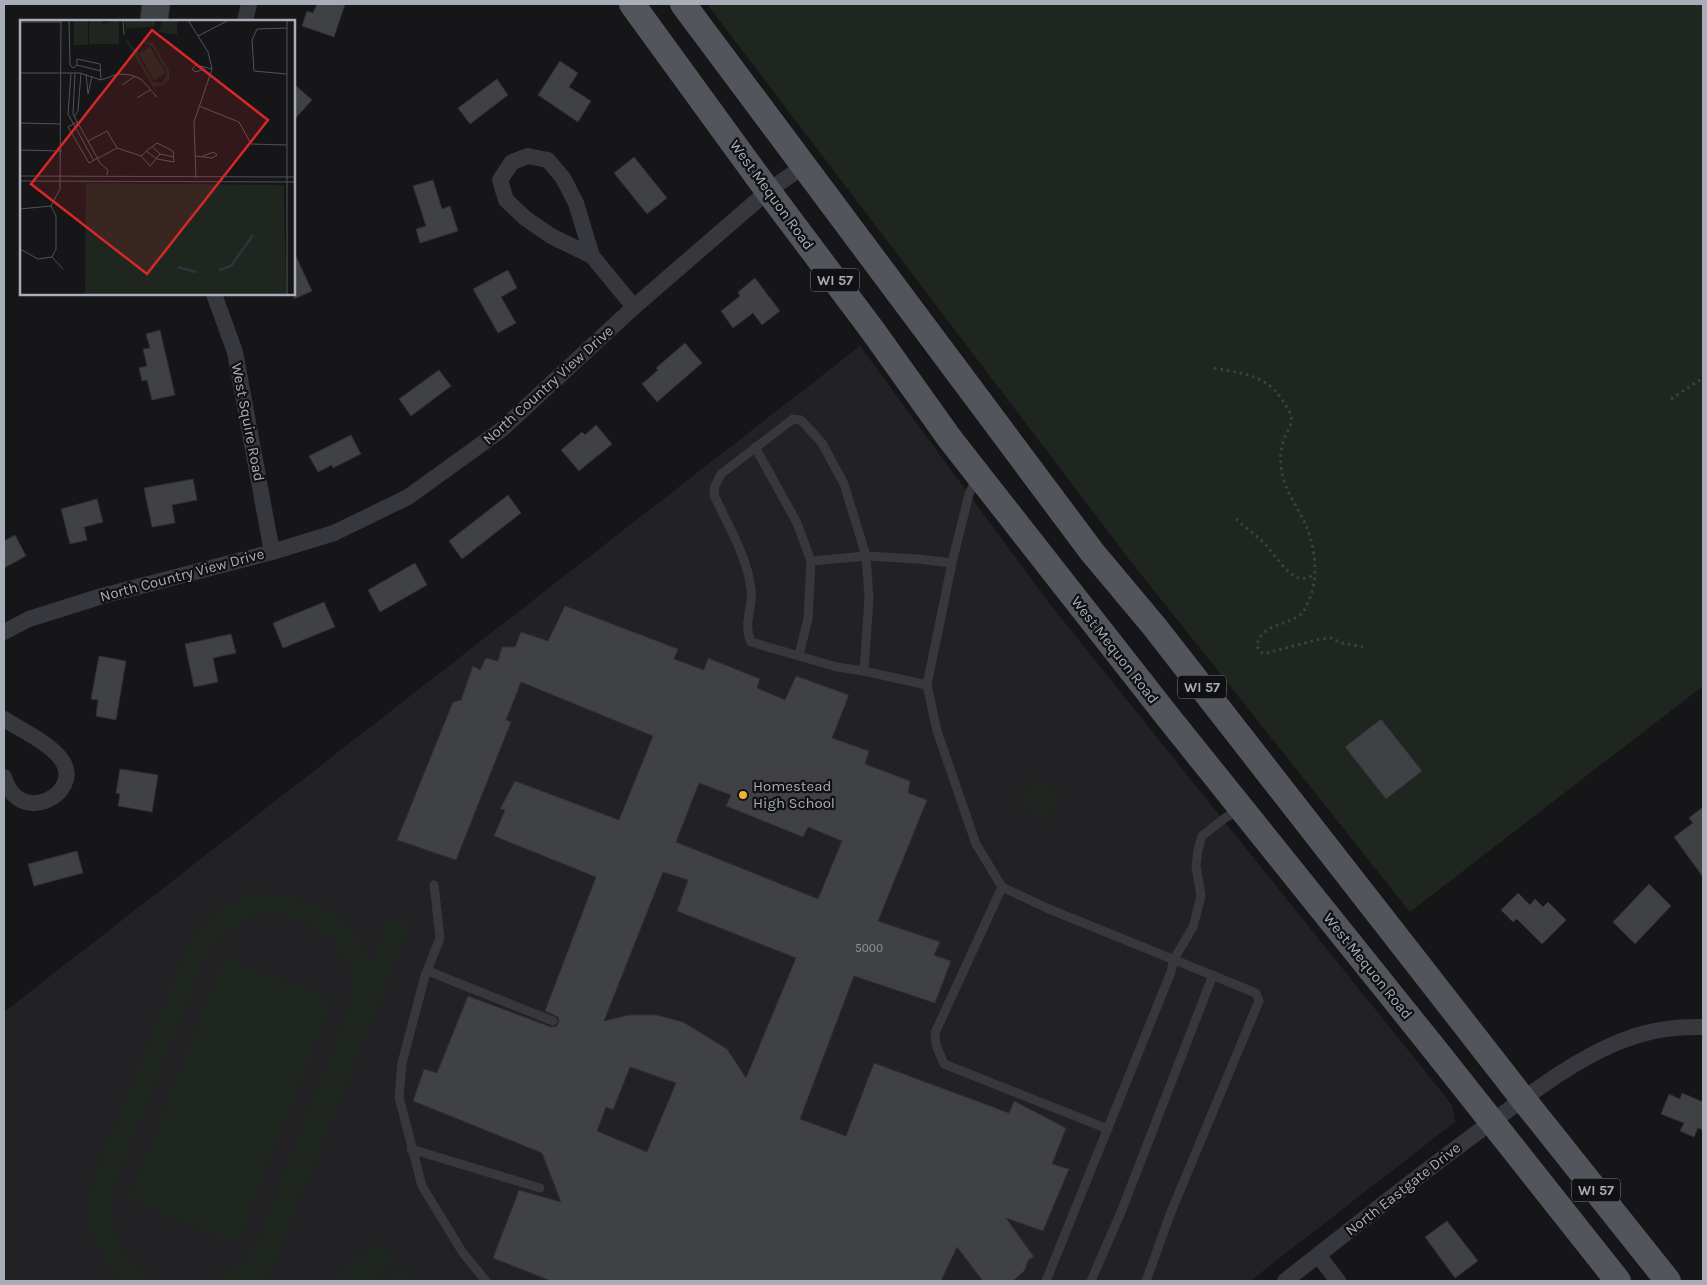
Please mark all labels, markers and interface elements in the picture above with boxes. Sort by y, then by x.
inset map [20,20,295,295]
street label: West Mequon Road [726,137,818,253]
road number: WI 57 [811,268,859,292]
street label: North Country View Drive [479,322,617,448]
street label: West Squire Road [228,361,268,483]
street label: North Country View Drive [98,544,266,606]
street label: West Mequon Road [1067,593,1163,707]
road number: WI 57 [1178,676,1226,699]
place label: Homestead High School [753,777,835,812]
marker: Homestead High School [737,789,749,801]
street label: West Mequon Road [1320,909,1416,1023]
house number: 5000 [855,941,883,955]
street label: North Eastgate Drive [1342,1138,1464,1240]
road number: WI 57 [1572,1178,1620,1202]

